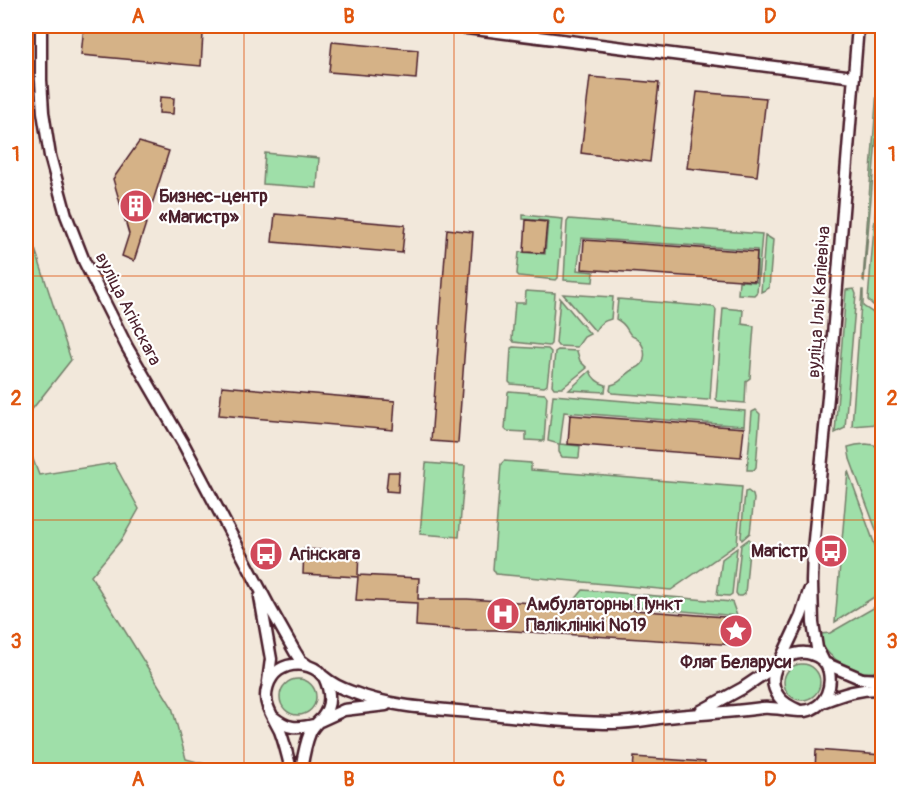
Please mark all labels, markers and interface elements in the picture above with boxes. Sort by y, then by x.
text: A [132,4,145,29]
text: B [343,4,355,29]
text: C [553,4,565,29]
text: D [764,4,777,29]
text: 1 [12,142,20,167]
text: 1 [888,142,896,167]
place label: Бизнес-центр «Магистр» [159,185,268,229]
building icon: Бизнес-центр «Магистр» [118,188,154,224]
street label: вуліца Ільі Капіевіча [802,225,836,379]
street label: вуліца Агінскага [90,248,166,370]
text: 2 [10,386,22,411]
text: 2 [886,386,898,411]
bus stop icon: Магістр [813,533,849,569]
bus stop icon: Агінскага [248,536,284,572]
place label: Магістр [751,540,808,563]
place label: Агінскага [289,543,361,566]
place label: Амбулаторны Пункт Паліклінікі №19 [526,593,684,637]
hospital icon: Амбулаторны Пункт Паліклінікі №19 [485,596,521,632]
place icon: Флаг Беларуси [718,613,754,649]
text: 3 [10,629,22,654]
text: 3 [886,629,898,654]
place label: Флаг Беларуси [680,651,791,674]
text: A [132,767,145,792]
text: B [343,767,355,792]
text: C [553,767,565,792]
text: D [764,767,777,792]

